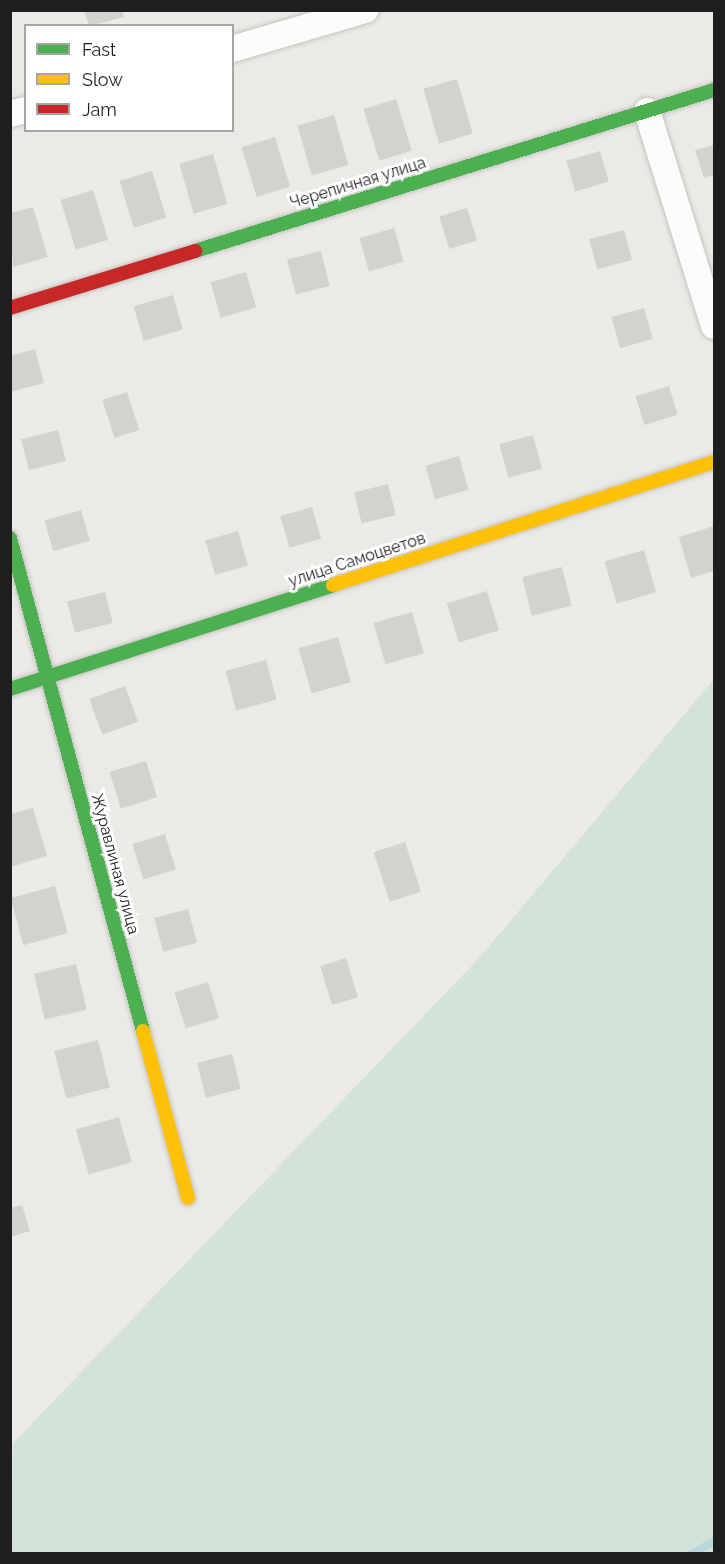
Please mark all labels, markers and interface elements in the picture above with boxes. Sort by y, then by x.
legend [24,24,234,132]
text: Fast [82,39,116,60]
text: Slow [82,69,123,90]
text: Jam [82,99,117,120]
street label: Черепичная улица [288,153,428,213]
street label: улица Самоцветов [286,529,428,591]
street label: Журавлиная улица [87,791,143,937]

